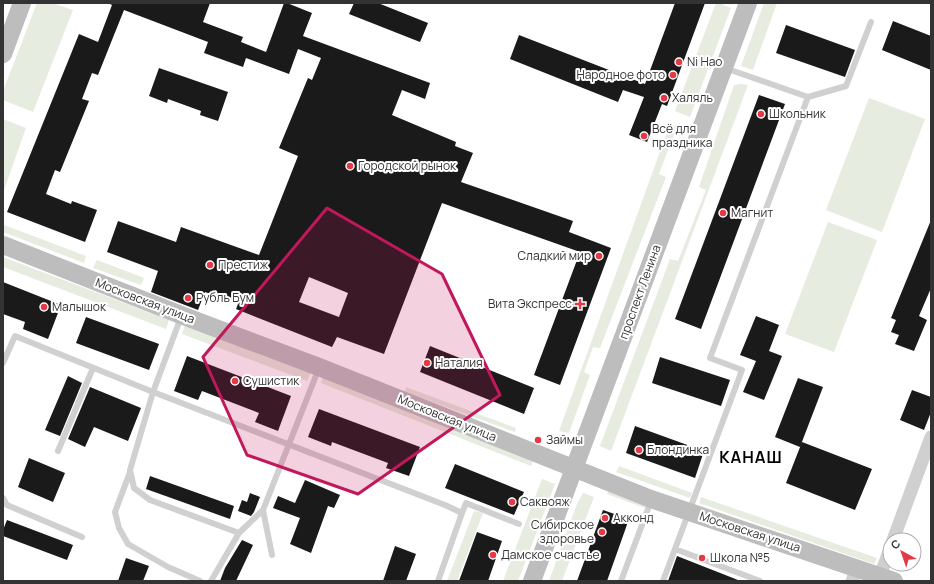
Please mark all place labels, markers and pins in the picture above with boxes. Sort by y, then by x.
place label: Ni Hao [687,53,722,70]
marker: Ni Hao [674,57,684,67]
place label: Народное фото [576,66,665,83]
marker: Народное фото [668,70,678,80]
place label: Халяль [672,89,713,106]
marker: Халяль [659,93,669,103]
place label: Школьник [769,105,827,122]
marker: Школьник [756,109,766,119]
place label: Всё для праздника [652,120,712,151]
marker: Всё для праздника [639,131,649,141]
place label: Городской рынок [358,157,457,174]
marker: Городской рынок [345,161,355,171]
place label: Магнит [731,204,773,221]
marker: Магнит [718,208,728,218]
place label: Сладкий мир [517,247,591,264]
marker: Сладкий мир [594,251,604,261]
place label: Престиж [218,256,269,273]
marker: Престиж [205,260,215,270]
place label: Рубль Бум [196,289,254,306]
marker: Рубль Бум [183,293,193,303]
place label: Вита Экспресс [488,295,572,312]
place label: Малышок [52,298,107,315]
marker: Вита Экспресс [575,299,585,309]
marker: Малышок [39,302,49,312]
place label: Наталия [435,354,483,371]
marker: Наталия [422,358,432,368]
place label: Сушистик [243,372,300,389]
marker: Сушистик [230,376,240,386]
place label: Займы [546,431,583,448]
marker: Займы [533,435,543,445]
place label: Блондинка [647,441,709,458]
marker: Блондинка [634,445,644,455]
place label: Саквояж [520,493,570,510]
marker: Саквояж [507,497,517,507]
place label: Акконд [613,509,654,526]
marker: Акконд [600,513,610,523]
place label: Сибирское здоровье [531,516,594,547]
marker: Сибирское здоровье [597,527,607,537]
place label: Дамское счастье [501,546,600,563]
place label: Школа №5 [710,549,770,566]
marker: Дамское счастье [488,550,498,560]
marker: Школа №5 [697,553,707,563]

